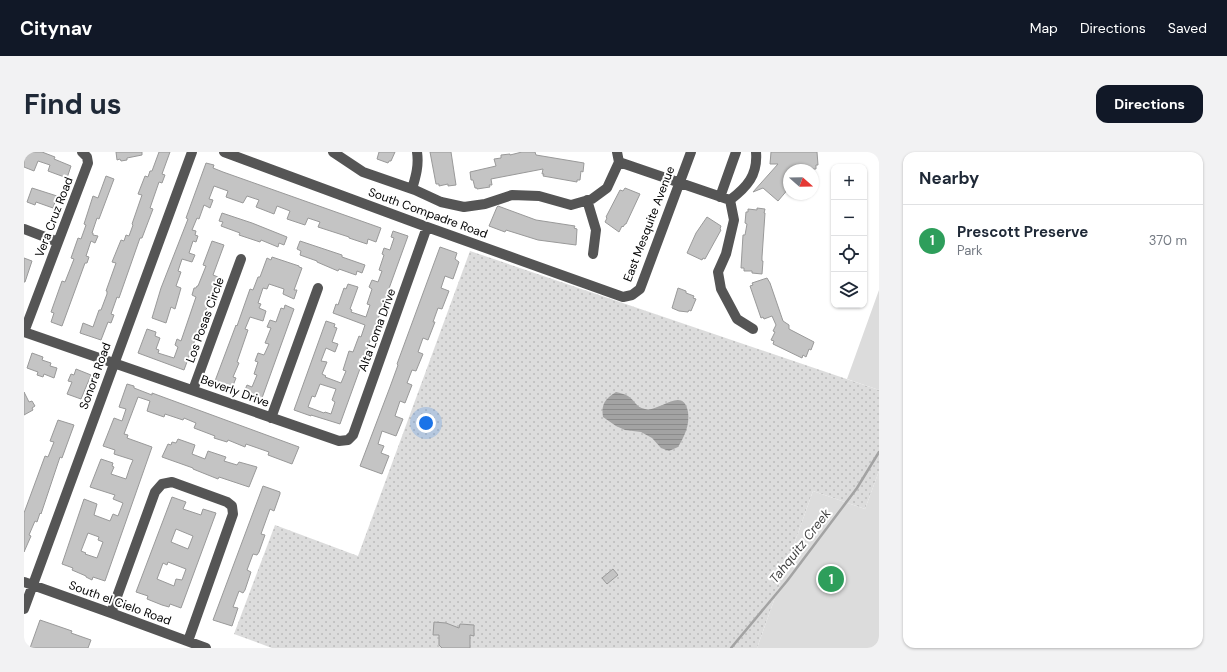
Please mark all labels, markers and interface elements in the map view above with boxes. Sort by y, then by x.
text: Citynav [20,16,92,41]
text: Map [1030,19,1058,37]
text: Directions [1080,19,1146,37]
text: Saved [1168,19,1207,37]
button: Directions [1096,85,1203,123]
text: Find us [24,86,122,123]
street label: East Mesquite Avenue [620,164,678,284]
north arrow [783,164,819,200]
map controls [831,164,867,308]
button: + [831,164,867,200]
text: Nearby [919,167,979,189]
street label: Vera Cruz Road [31,175,77,259]
street label: South Compadre Road [366,184,490,242]
button: − [831,200,867,236]
text: Prescott Preserve [957,222,1088,242]
text: 1 [930,232,934,249]
text: 370 m [1149,232,1187,249]
button: locate [831,236,867,272]
text: Park [957,242,983,259]
button: layers [831,272,867,308]
street label: Los Posas Circle [182,275,228,365]
street label: Alta Loma Drive [355,286,399,374]
street label: Sonora Road [75,340,115,412]
street label: Beverly Drive [198,371,272,411]
your location [416,413,436,433]
water label: Tahquitz Creek [766,505,835,587]
pin: 1 [818,564,844,594]
street label: South el Cielo Road [67,577,173,629]

